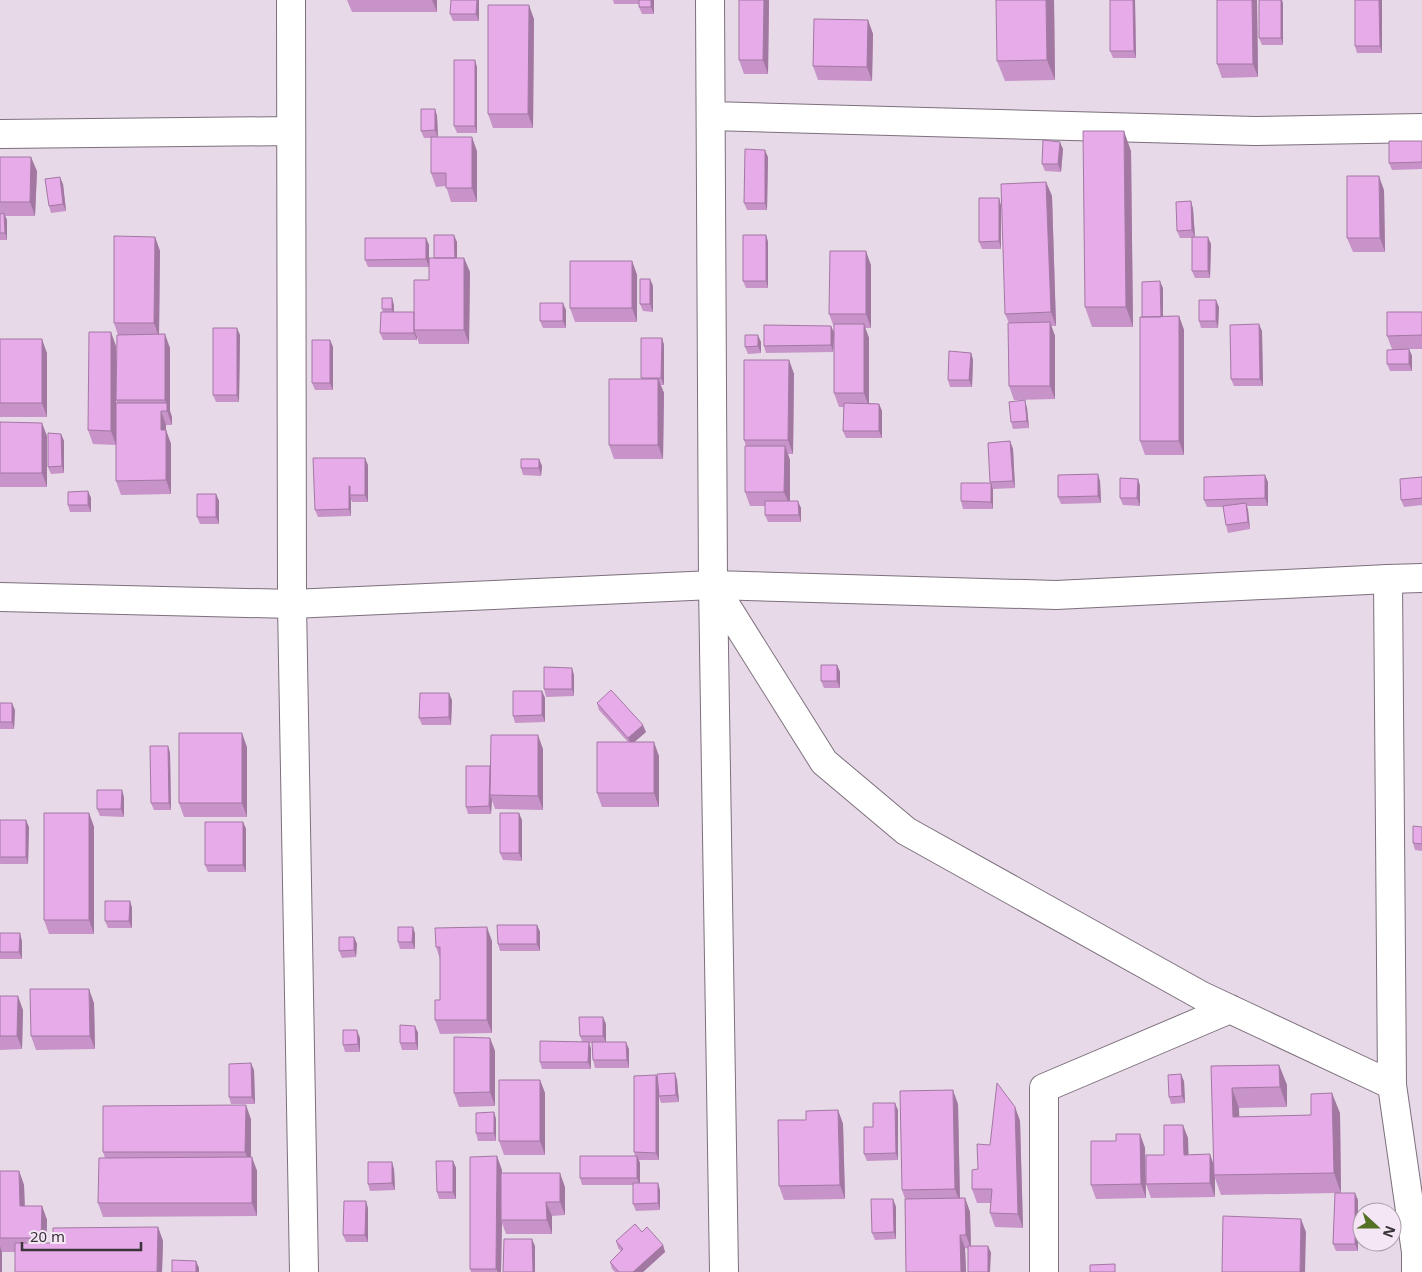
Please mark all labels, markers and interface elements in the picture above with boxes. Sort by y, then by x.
north arrow [1352,1202,1402,1252]
scale bar [22,1220,141,1252]
text: N [1379,1223,1401,1241]
text: 20 m [30,1226,65,1246]

